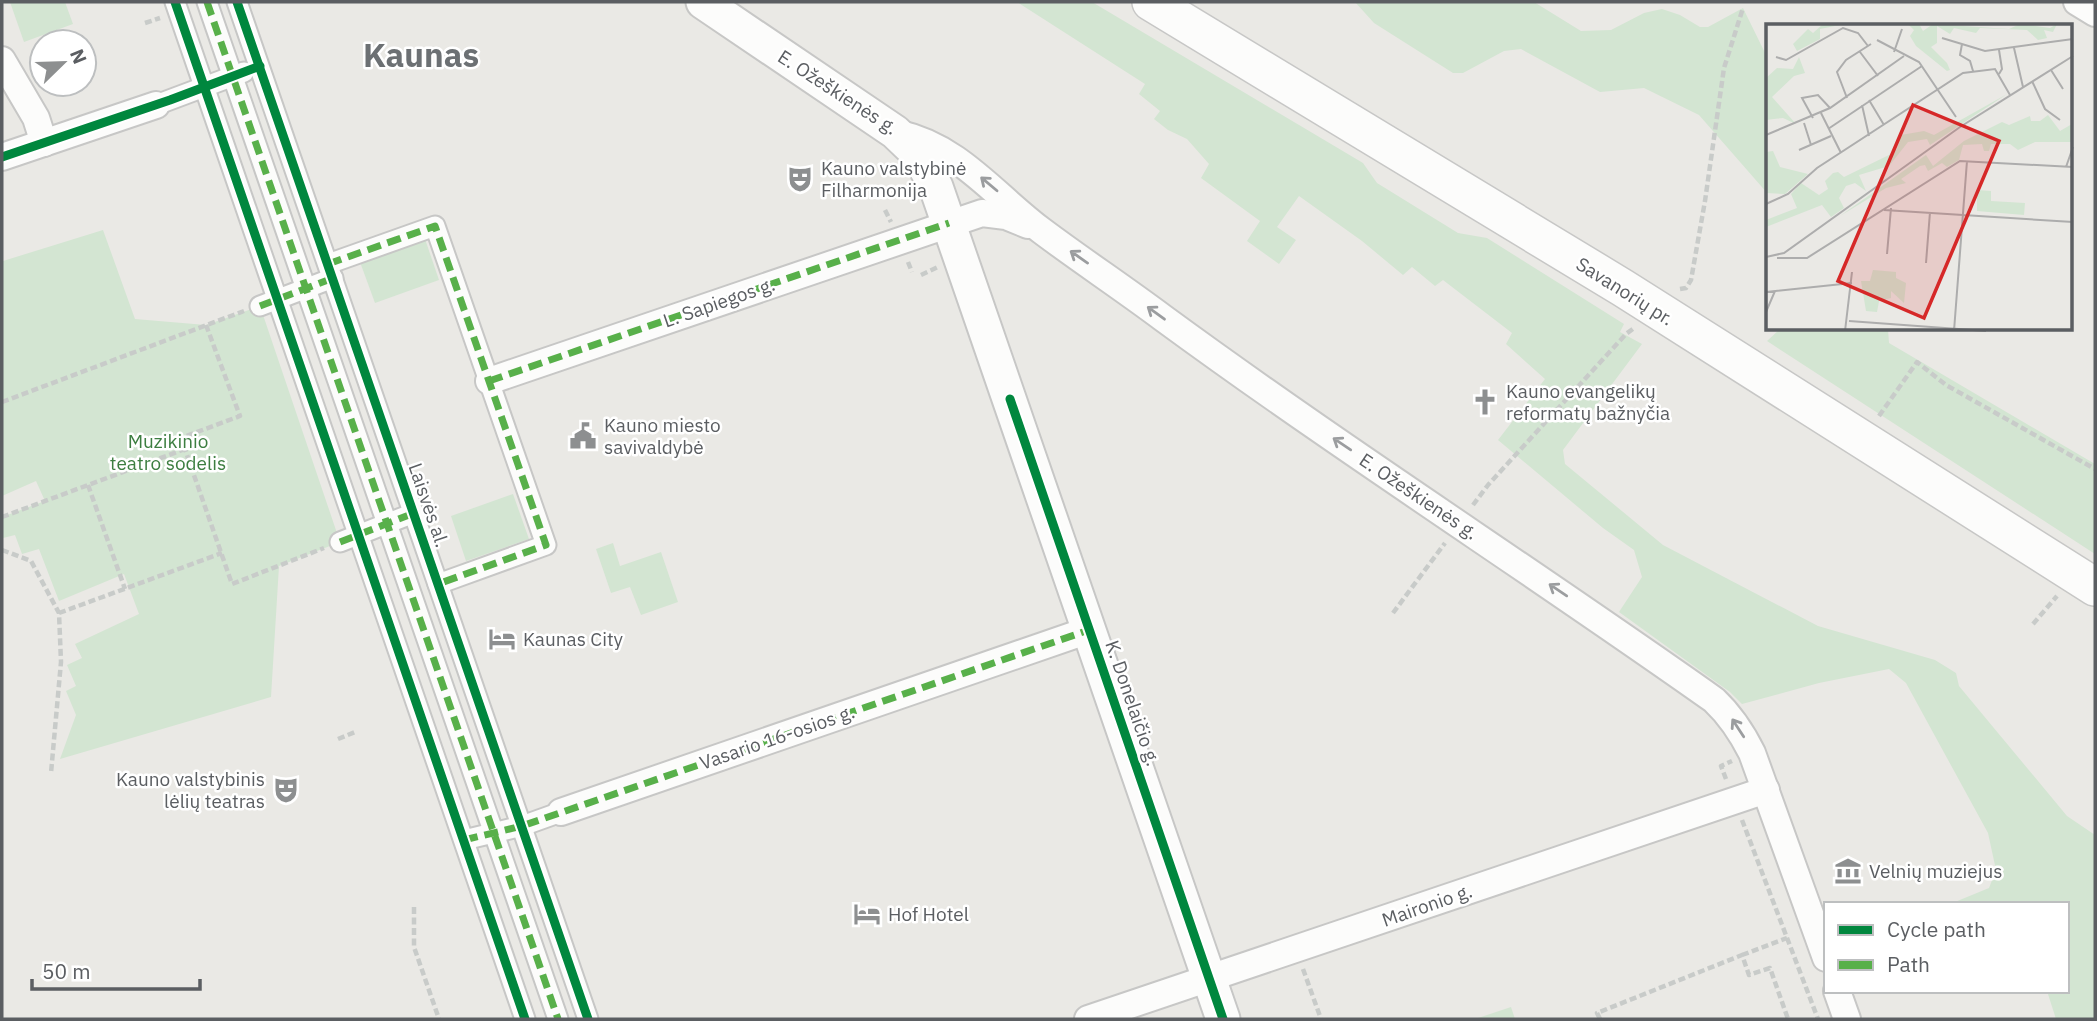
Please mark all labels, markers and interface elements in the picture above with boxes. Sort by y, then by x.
inset map [1766,24,2072,331]
north arrow [28,28,98,98]
district label: Kaunas [363,33,479,76]
street label: E. Ožeškienės g. [774,44,902,140]
text: N [65,45,92,67]
place label: Kauno valstybinė Filharmonija [821,156,966,202]
theatre icon: Kauno valstybinė Filharmonija [785,164,815,194]
one-way arrow [980,176,998,192]
one-way arrow [1070,250,1089,264]
street label: Savanorių pr. [1572,252,1678,330]
street label: L. Sapiegos g. [660,272,778,332]
one-way arrow [1147,306,1166,321]
place label: Kauno evangelikų reformatų bažnyčia [1506,379,1670,425]
church icon: Kauno evangelikų reformatų bažnyčia [1470,387,1500,417]
place label: Kauno miesto savivaldybė [604,413,721,459]
public building icon: Kauno miesto savivaldybė [568,421,598,451]
park label: Muzikinio teatro sodelis [110,429,226,475]
one-way arrow [1333,437,1352,452]
street label: E. Ožeškienės g. [1355,447,1483,545]
street label: Laisvės al. [403,460,455,550]
one-way arrow [1549,583,1569,597]
hotel icon: Kaunas City [487,624,517,654]
place label: Kaunas City [523,627,624,651]
street label: K. Donelaičio g. [1100,637,1166,769]
street label: Vasario 16-osios g. [696,699,858,775]
one-way arrow [1731,719,1745,738]
place label: Kauno valstybinis lėlių teatras [116,767,265,813]
theatre icon: Kauno valstybinis lėlių teatras [271,775,301,805]
museum icon: Velnių muziejus [1833,856,1863,886]
place label: Velnių muziejus [1869,859,2003,883]
street label: Maironio g. [1379,878,1475,932]
hotel icon: Hof Hotel [852,899,882,929]
place label: Hof Hotel [888,902,969,926]
legend [1824,902,2069,993]
text: Cycle path [1887,915,1986,943]
scale bar [32,948,200,992]
text: Path [1887,950,1930,978]
text: 50 m [42,957,91,985]

